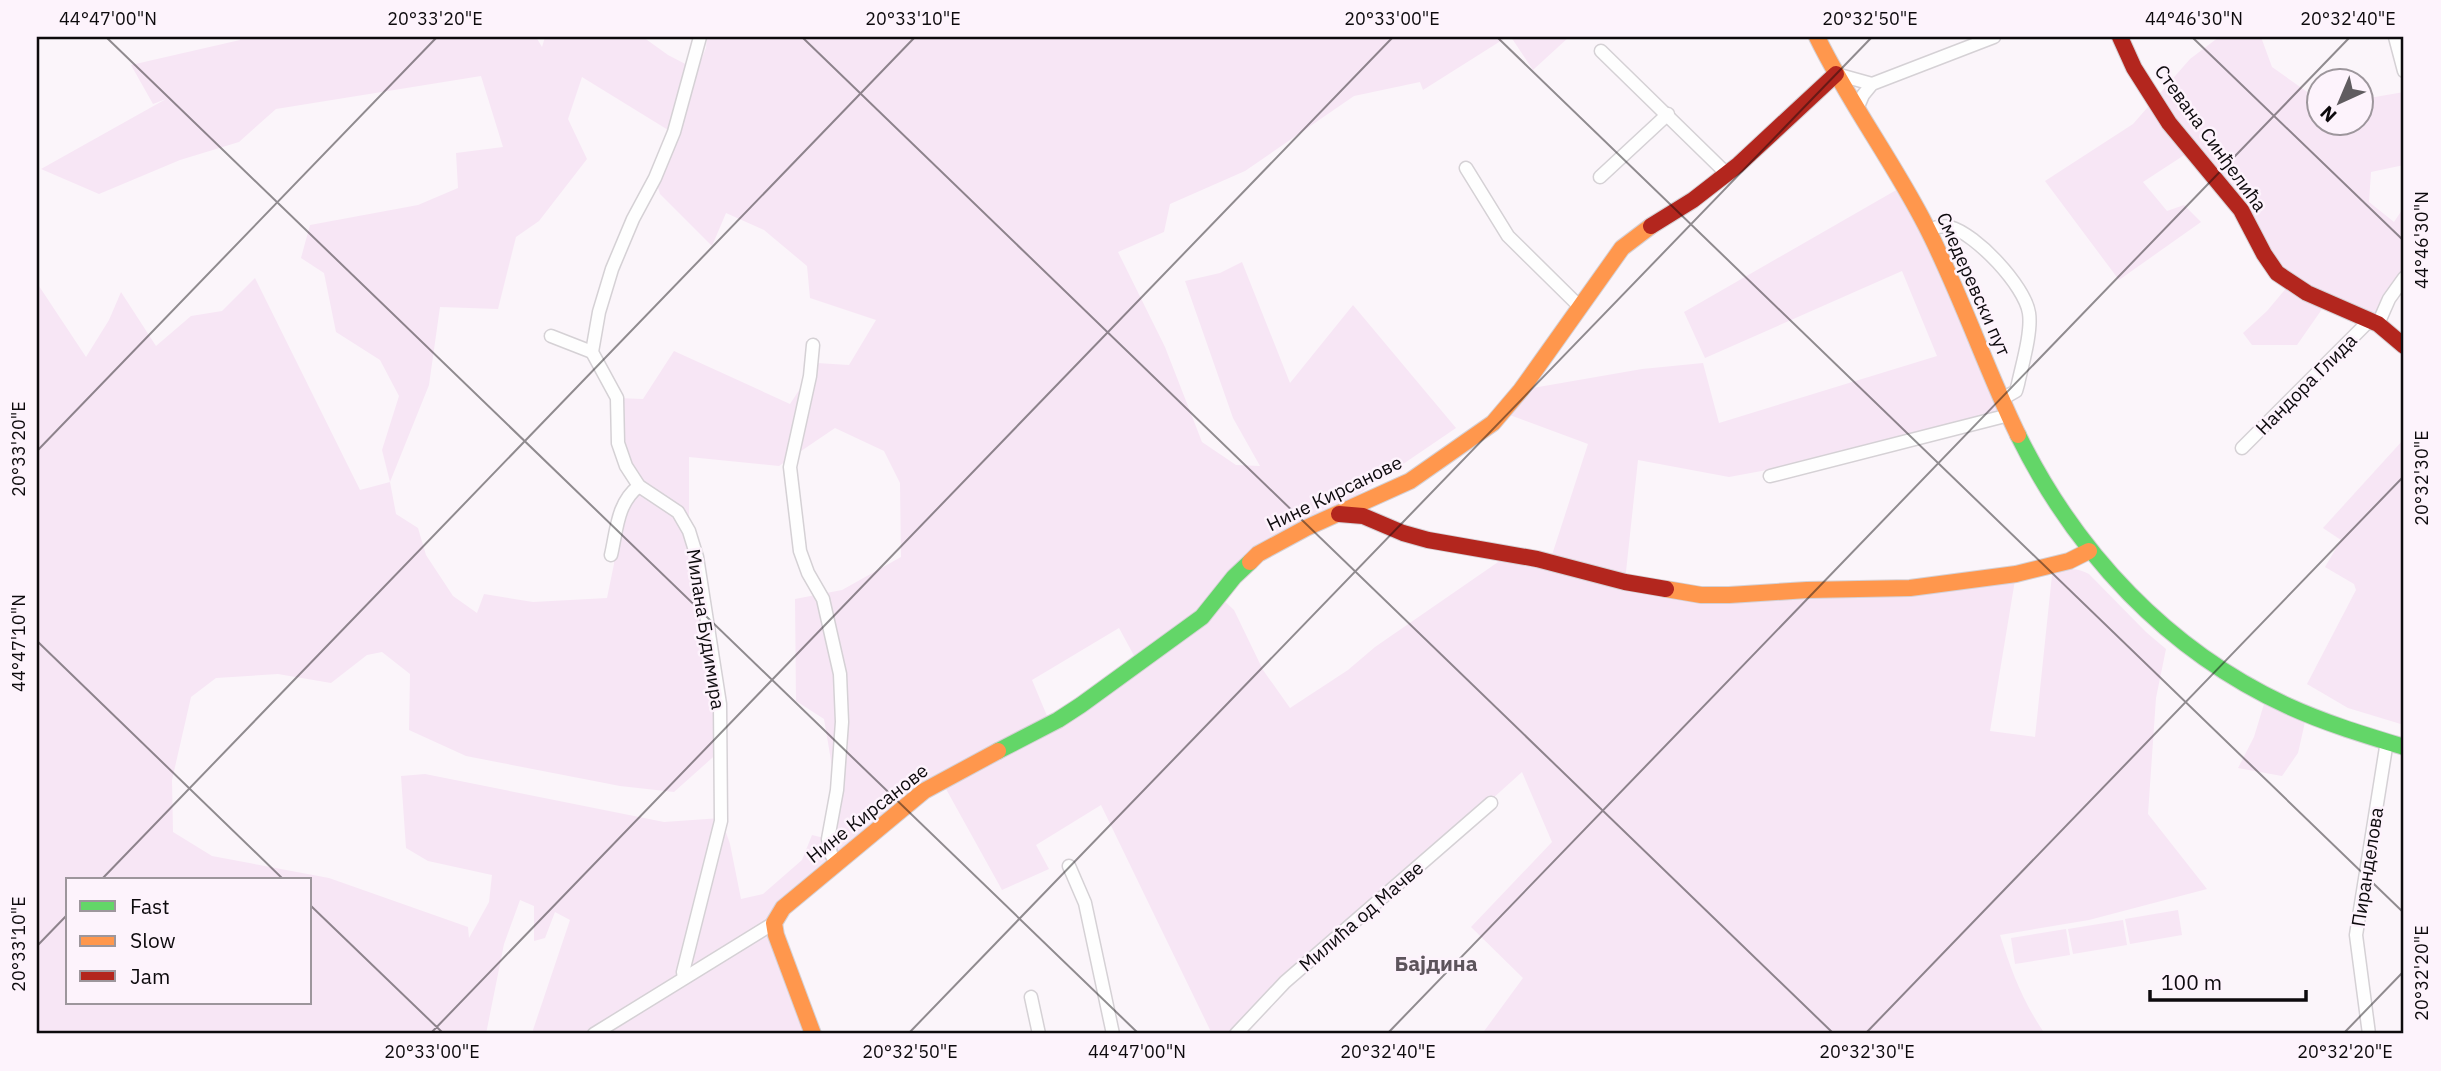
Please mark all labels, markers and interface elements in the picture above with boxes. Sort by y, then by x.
text: 44°47'00"N [59,7,157,30]
text: 20°33'20"E [387,7,483,30]
text: 20°33'10"E [865,7,961,30]
text: 20°33'00"E [1344,7,1440,30]
text: 20°32'50"E [1822,7,1918,30]
text: 44°46'30"N [2145,7,2243,30]
text: 20°32'40"E [2300,7,2396,30]
street label: Стевана Синђелића [2150,60,2272,216]
north arrow [2304,66,2374,136]
text: N [2315,101,2341,128]
text: 44°46'30"N [2410,191,2433,289]
street label: Смедеревски пут [1932,209,2016,359]
street label: Нандора Глида [2250,328,2362,440]
text: 20°33'20"E [7,401,30,497]
text: 20°32'30"E [2410,430,2433,526]
street label: Нине Кирсанове [1262,450,1406,536]
street label: Милана Будимира [681,547,731,711]
text: 44°47'10"N [7,594,30,692]
street label: Нине Кирсанове [801,758,933,868]
street label: Пиранделова [2346,806,2388,928]
street label: Милића од Мачве [1294,855,1428,977]
legend [66,878,312,1004]
text: Fast [130,892,170,920]
text: 20°33'10"E [7,896,30,992]
text: 20°32'20"E [2410,925,2433,1021]
text: Slow [130,926,176,954]
district label: Бајдина [1394,949,1478,977]
scale bar [2150,959,2306,1003]
text: Jam [130,962,170,990]
text: 100 m [2161,968,2222,996]
text: 20°33'00"E [384,1040,480,1063]
text: 20°32'50"E [862,1040,958,1063]
text: 44°47'00"N [1088,1040,1186,1063]
text: 20°32'40"E [1340,1040,1436,1063]
text: 20°32'30"E [1819,1040,1915,1063]
text: 20°32'20"E [2297,1040,2393,1063]

